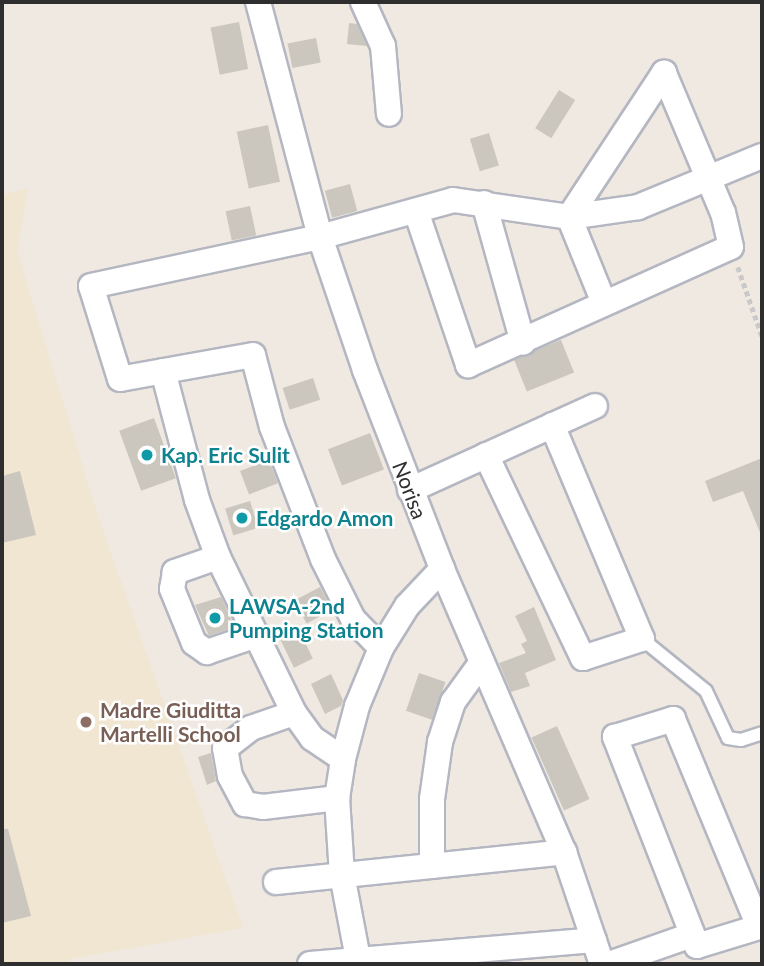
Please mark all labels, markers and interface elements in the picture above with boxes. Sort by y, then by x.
place label: Kap. Eric Sulit [161,442,290,468]
marker: Kap. Eric Sulit [139,447,155,463]
street label: Norisa [388,458,432,522]
place label: Edgardo Amon [256,505,394,531]
marker: Edgardo Amon [234,510,250,526]
place label: LAWSA-2nd Pumping Station [229,593,383,643]
marker: LAWSA-2nd Pumping Station [207,610,223,626]
place label: Madre Giuditta Martelli School [100,697,241,747]
marker: Madre Giuditta Martelli School [78,714,94,730]

